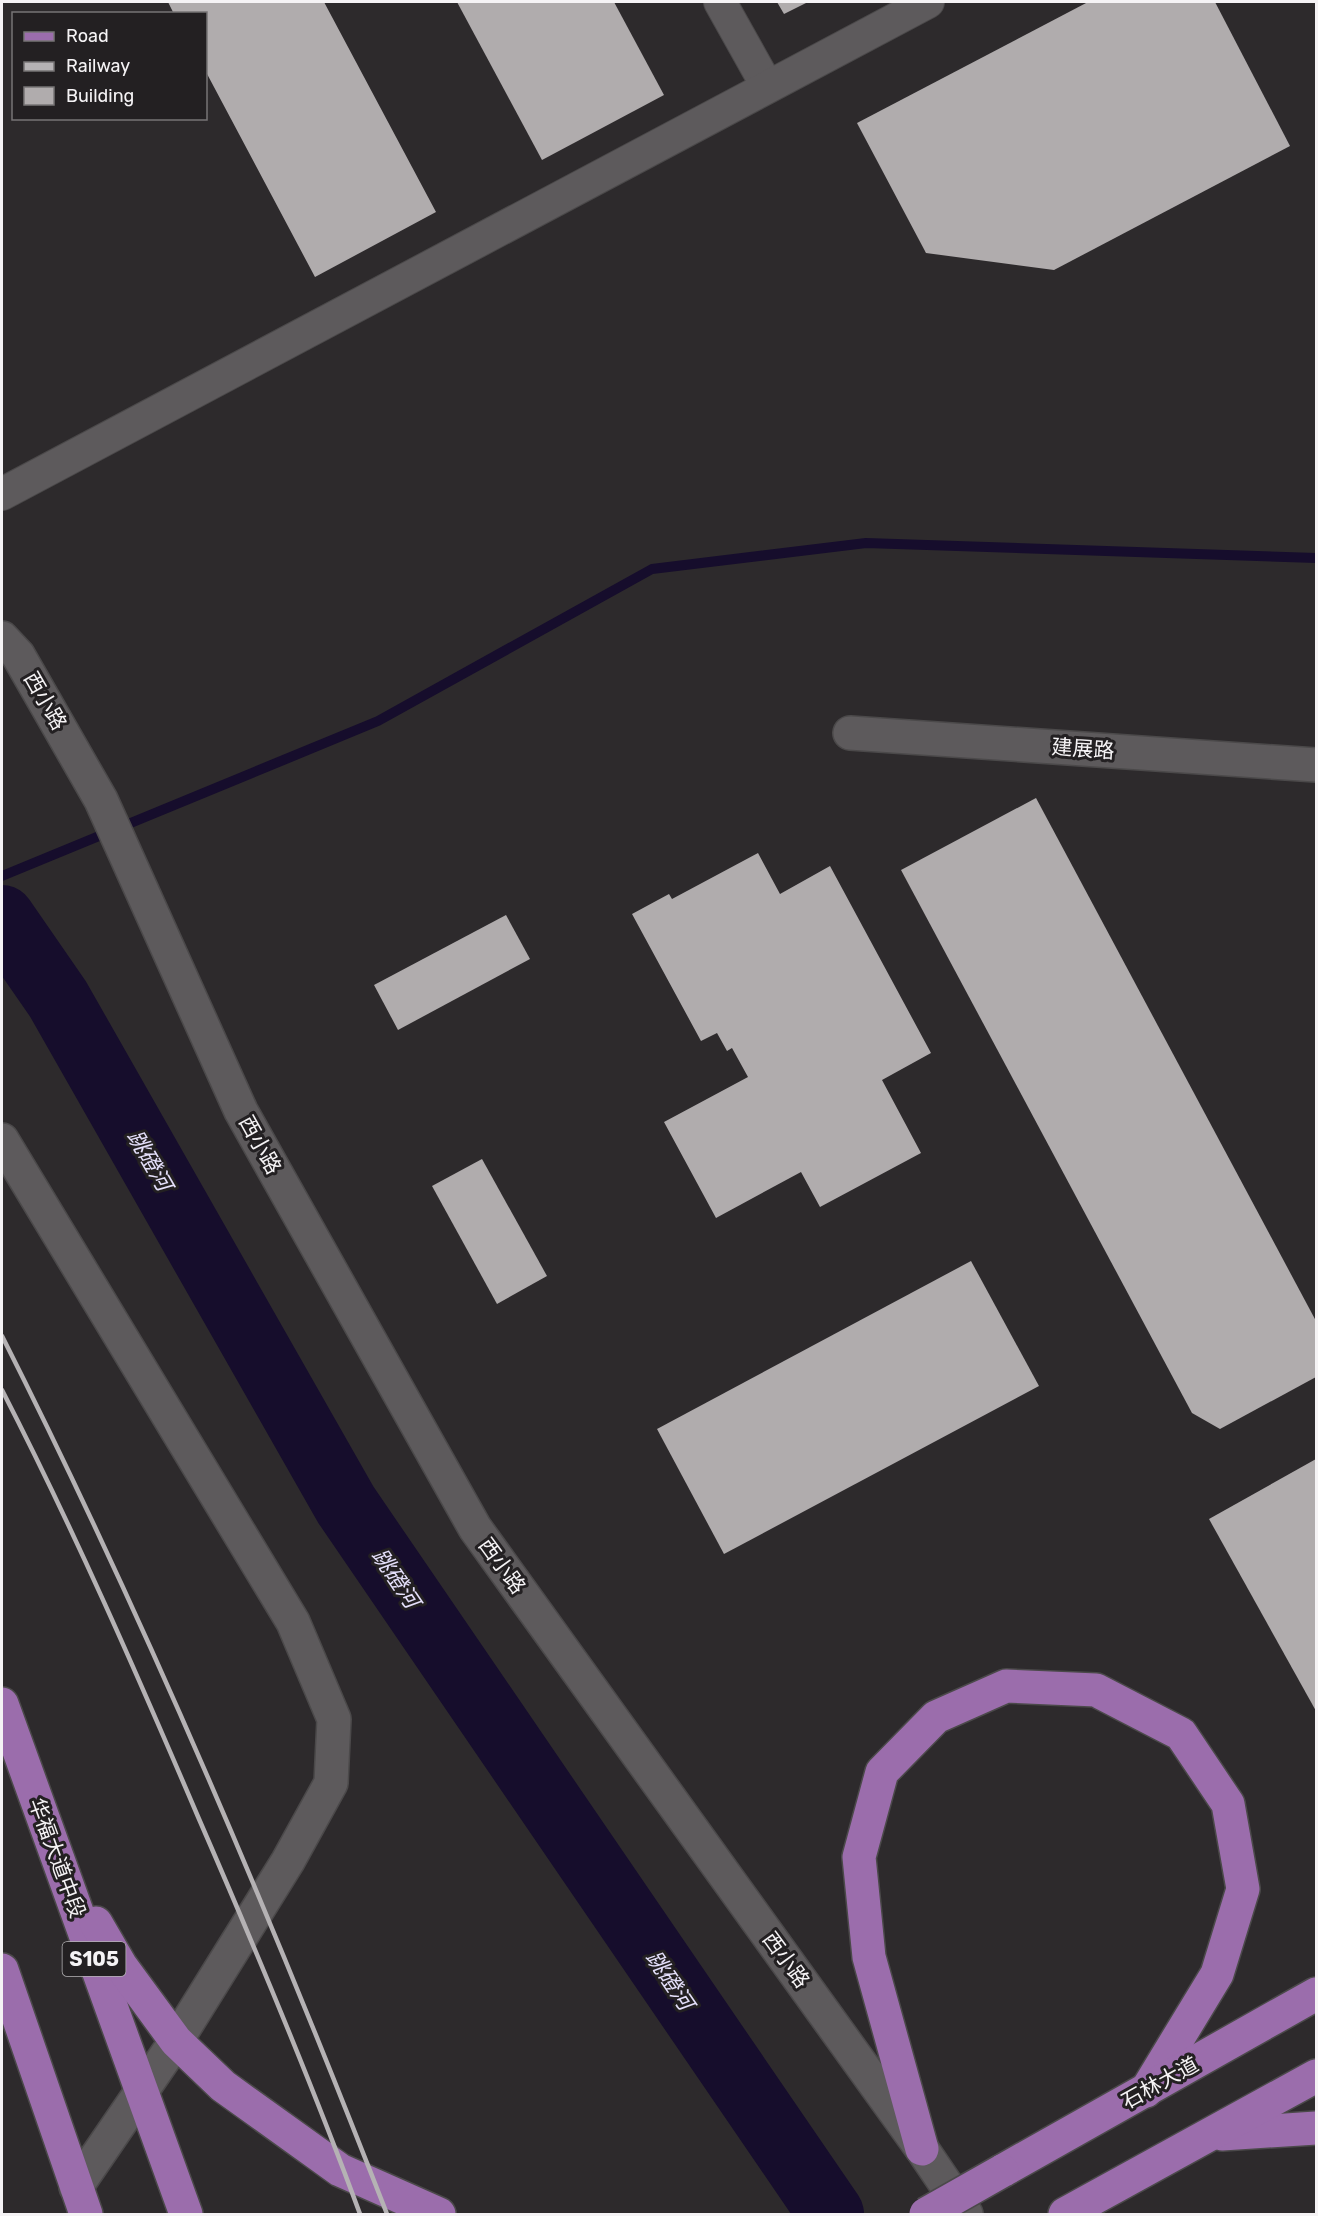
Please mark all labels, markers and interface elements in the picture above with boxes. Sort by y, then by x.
legend [12,12,207,120]
text: Road [66,25,109,47]
text: Railway [66,55,130,77]
text: Building [66,85,134,107]
street label: 西小路 [19,667,72,734]
street label: 建展路 [1051,734,1115,763]
street label: 西小路 [234,1111,287,1178]
water label: 跳磴河 [121,1125,180,1199]
street label: 西小路 [474,1533,531,1599]
water label: 跳磴河 [366,1543,427,1616]
street label: 华福大道中段 [24,1794,91,1921]
street label: 西小路 [758,1927,815,1993]
road number: S105 [62,1942,125,1976]
water label: 跳磴河 [640,1945,701,2018]
street label: 石林大道 [1117,2051,1203,2114]

